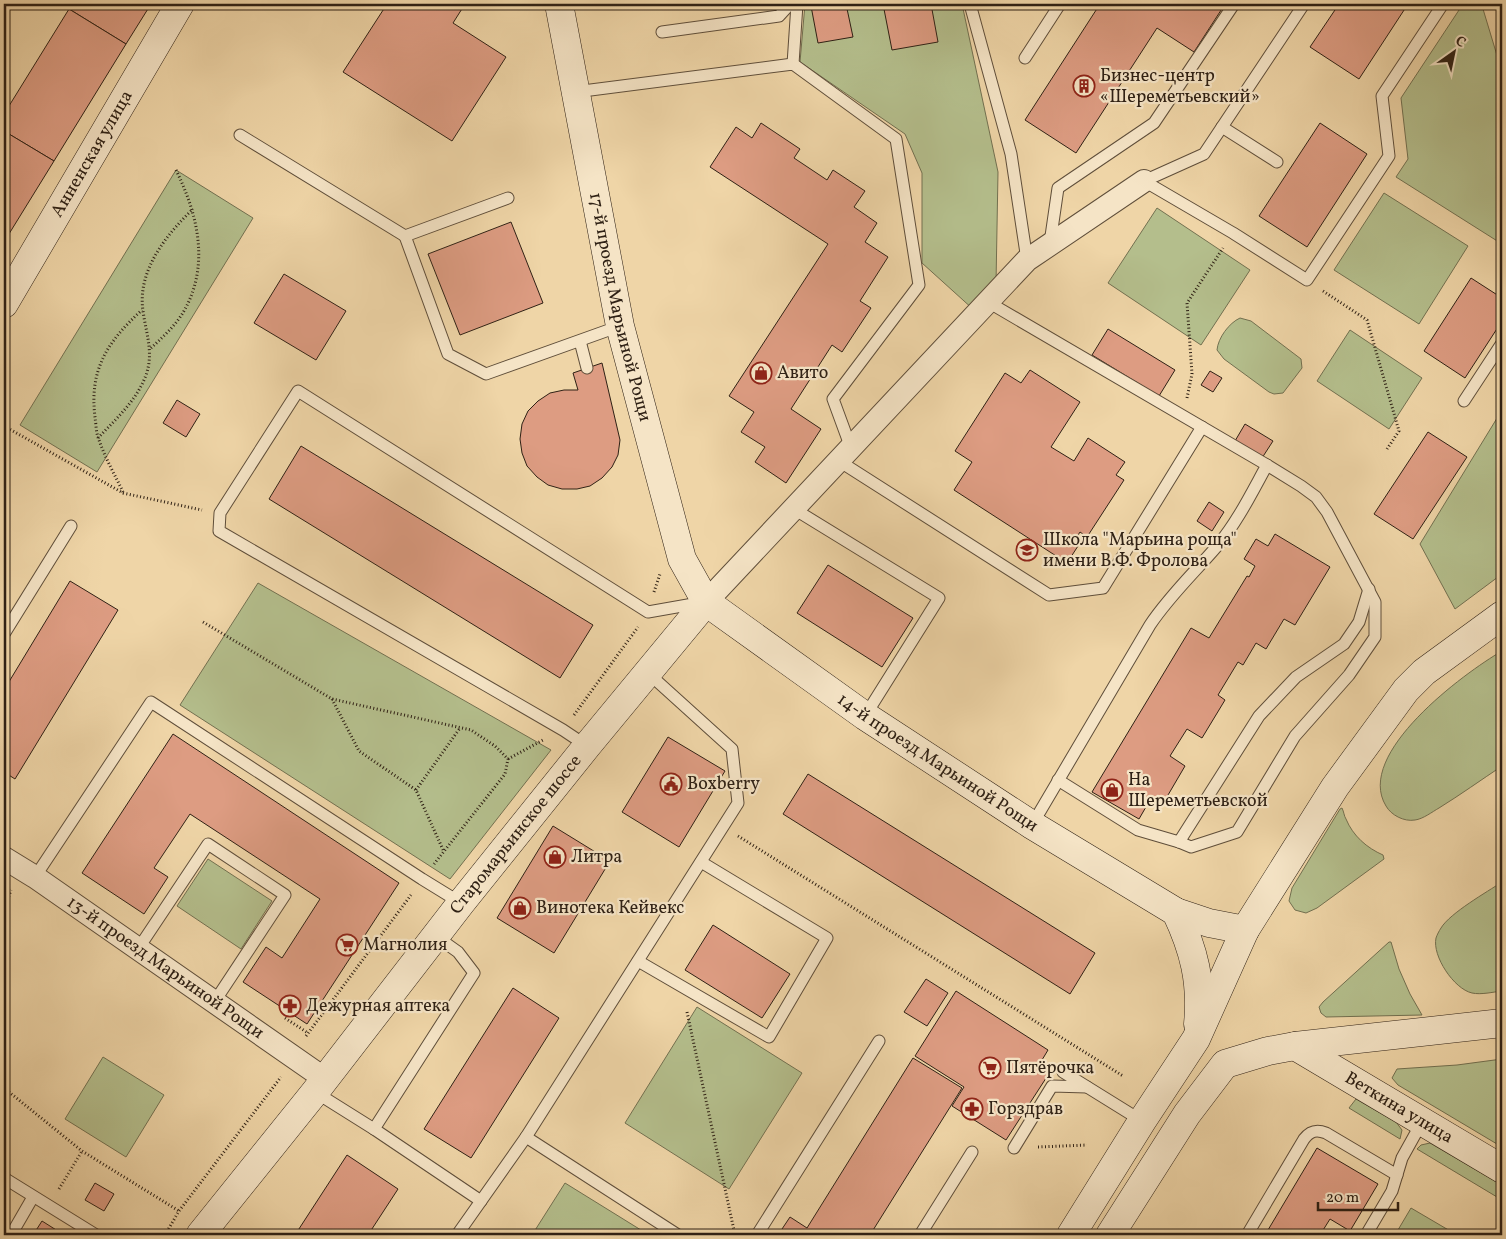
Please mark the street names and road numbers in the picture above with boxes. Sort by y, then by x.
street label: Анненская улица [45,86,139,222]
street label: 17-й проезд Марьиной Рощи [582,190,657,424]
street label: 14-й проезд Марьиной Рощи [832,687,1043,838]
street label: Старомарьинское шоссе [444,749,588,920]
street label: 13-й проезд Марьиной Рощи [61,890,269,1045]
street label: Веткина улица [1340,1066,1458,1150]

